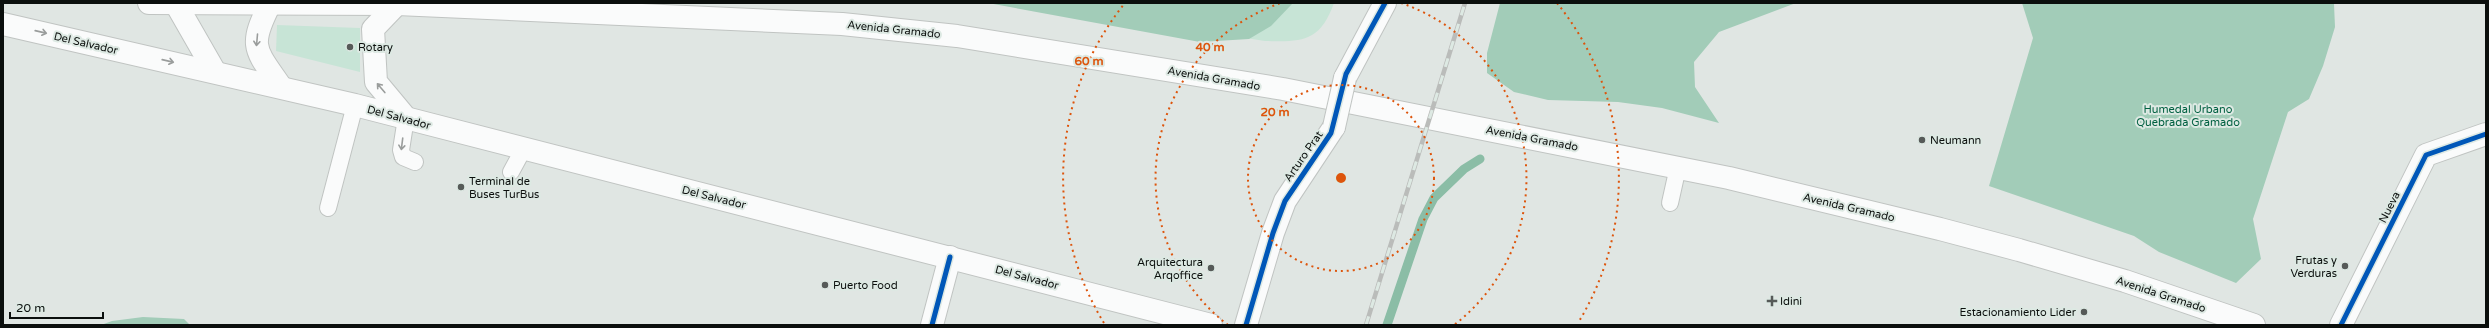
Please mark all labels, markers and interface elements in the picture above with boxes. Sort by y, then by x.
street label: Avenida Gramado [847,18,942,41]
one-way arrow [34,29,47,37]
street label: Del Salvador [53,30,120,57]
one-way arrow [253,33,260,46]
text: 40 m [1195,40,1225,54]
place label: Rotary [358,41,393,54]
marker: Rotary [345,42,355,52]
text: 60 m [1074,54,1104,68]
one-way arrow [161,58,174,66]
street label: Avenida Gramado [1167,64,1262,93]
one-way arrow [377,83,386,94]
street label: Del Salvador [366,103,433,132]
park label: Humedal Urbano Quebrada Gramado [2136,103,2240,129]
text: 20 m [1260,105,1290,119]
street label: Avenida Gramado [1485,123,1580,154]
street label: Arturo Prat [1281,129,1326,184]
place label: Neumann [1930,134,1981,147]
marker: Neumann [1917,135,1927,145]
one-way arrow [398,137,406,150]
centre of rings [1334,171,1348,185]
place label: Terminal de Buses TurBus [469,175,539,201]
marker: Terminal de Buses TurBus [456,182,466,192]
street label: Del Salvador [681,183,748,212]
street label: Nueva [2376,189,2403,225]
street label: Avenida Gramado [1802,191,1896,224]
place label: Frutas y Verduras [2290,254,2337,280]
place label: Arquitectura Arqoffice [1137,256,1203,282]
marker: Frutas y Verduras [2340,261,2350,271]
street label: Del Salvador [994,263,1061,292]
marker: Arquitectura Arqoffice [1206,263,1216,273]
street label: Avenida Gramado [2114,274,2208,315]
place label: Puerto Food [833,279,898,292]
marker: Puerto Food [820,280,830,290]
scale bar [10,294,103,320]
place label: Idini [1780,295,1802,308]
marker: Idini [1767,296,1777,306]
text: 20 m [16,301,45,315]
place label: Estacionamiento Lider [1959,306,2077,319]
marker: Estacionamiento Lider [2079,307,2089,317]

